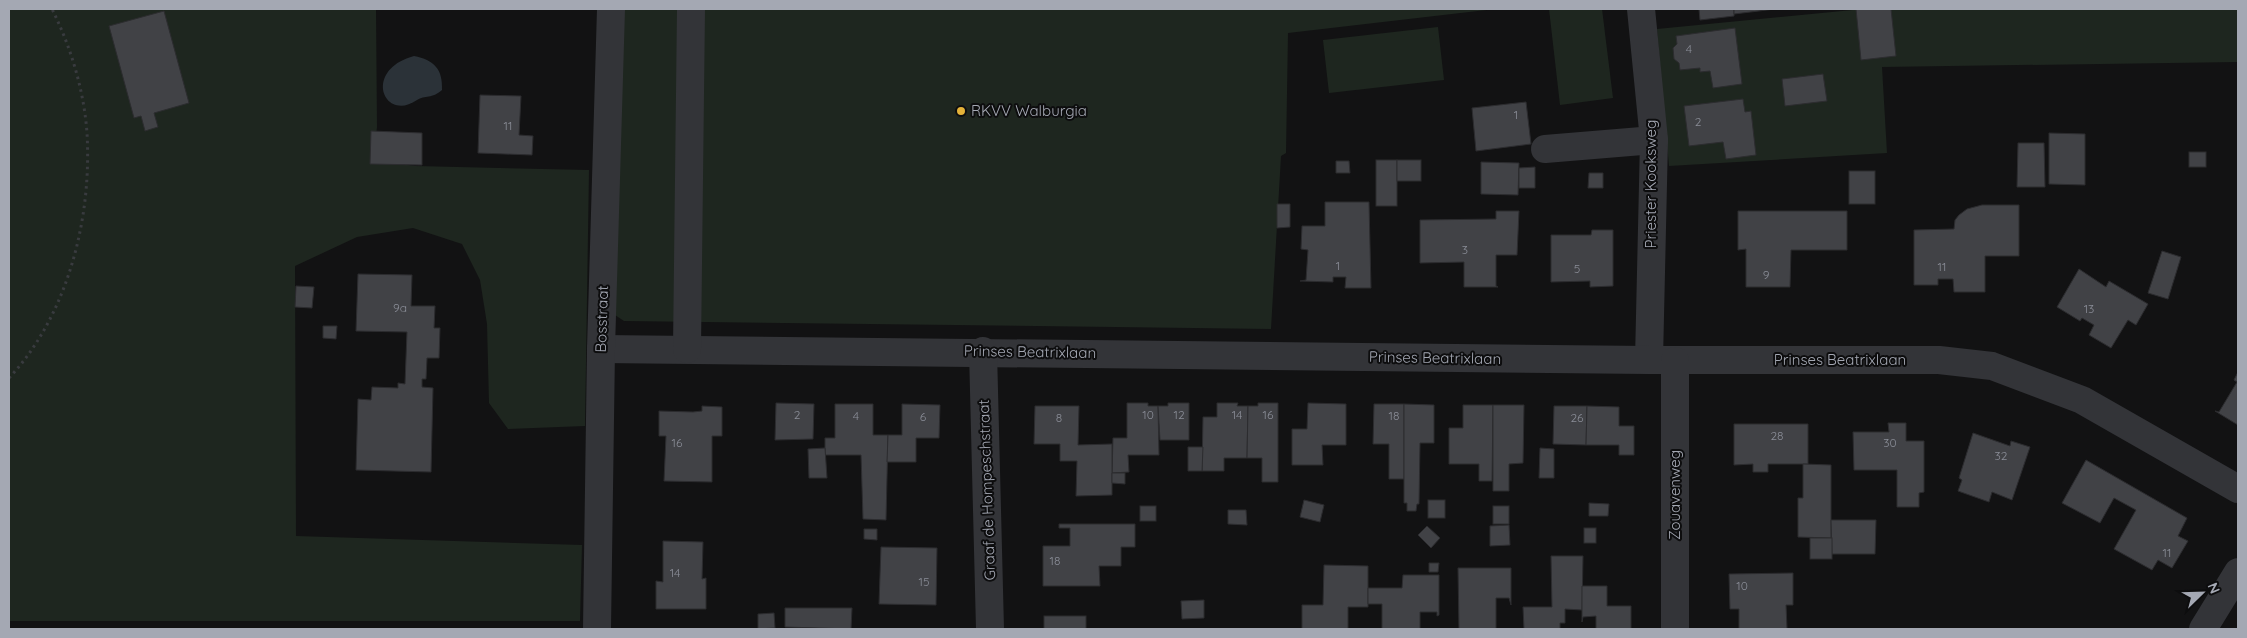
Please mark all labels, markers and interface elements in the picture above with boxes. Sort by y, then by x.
house number: 4 [1686,41,1692,56]
place label: RKVV Walburgia [971,101,1087,120]
marker: RKVV Walburgia [955,105,967,117]
house number: 1 [1514,107,1518,122]
house number: 2 [1695,114,1702,129]
house number: 11 [504,118,512,133]
street label: Priester Kooksweg [1641,120,1660,248]
house number: 3 [1462,242,1468,257]
house number: 1 [1336,258,1340,273]
house number: 11 [1938,259,1946,274]
house number: 5 [1574,261,1580,276]
house number: 9 [1763,267,1770,282]
street label: Bosstraat [591,285,612,353]
house number: 9a [393,300,407,315]
house number: 13 [2084,301,2094,316]
street label: Prinses Beatrixlaan [964,341,1096,362]
street label: Prinses Beatrixlaan [1369,347,1501,368]
street label: Prinses Beatrixlaan [1774,350,1906,369]
street label: Graaf de Hompeschstraat [974,399,999,581]
house number: 2 [794,407,801,422]
house number: 10 [1142,407,1154,422]
house number: 12 [1173,407,1185,422]
house number: 14 [1232,407,1242,422]
house number: 16 [1263,407,1274,422]
house number: 4 [853,408,859,423]
house number: 18 [1389,408,1399,423]
house number: 6 [920,409,927,424]
house number: 8 [1056,410,1062,425]
house number: 26 [1570,410,1584,425]
house number: 28 [1770,428,1784,443]
house number: 16 [672,435,683,450]
house number: 30 [1883,435,1897,450]
house number: 32 [1995,448,2008,463]
street label: Zouavenweg [1665,450,1684,540]
house number: 11 [2163,545,2171,560]
house number: 18 [1050,553,1060,568]
house number: 14 [670,565,680,580]
north arrow [2177,568,2227,618]
house number: 15 [919,574,929,589]
house number: 10 [1736,578,1748,593]
text: N [2204,580,2224,596]

